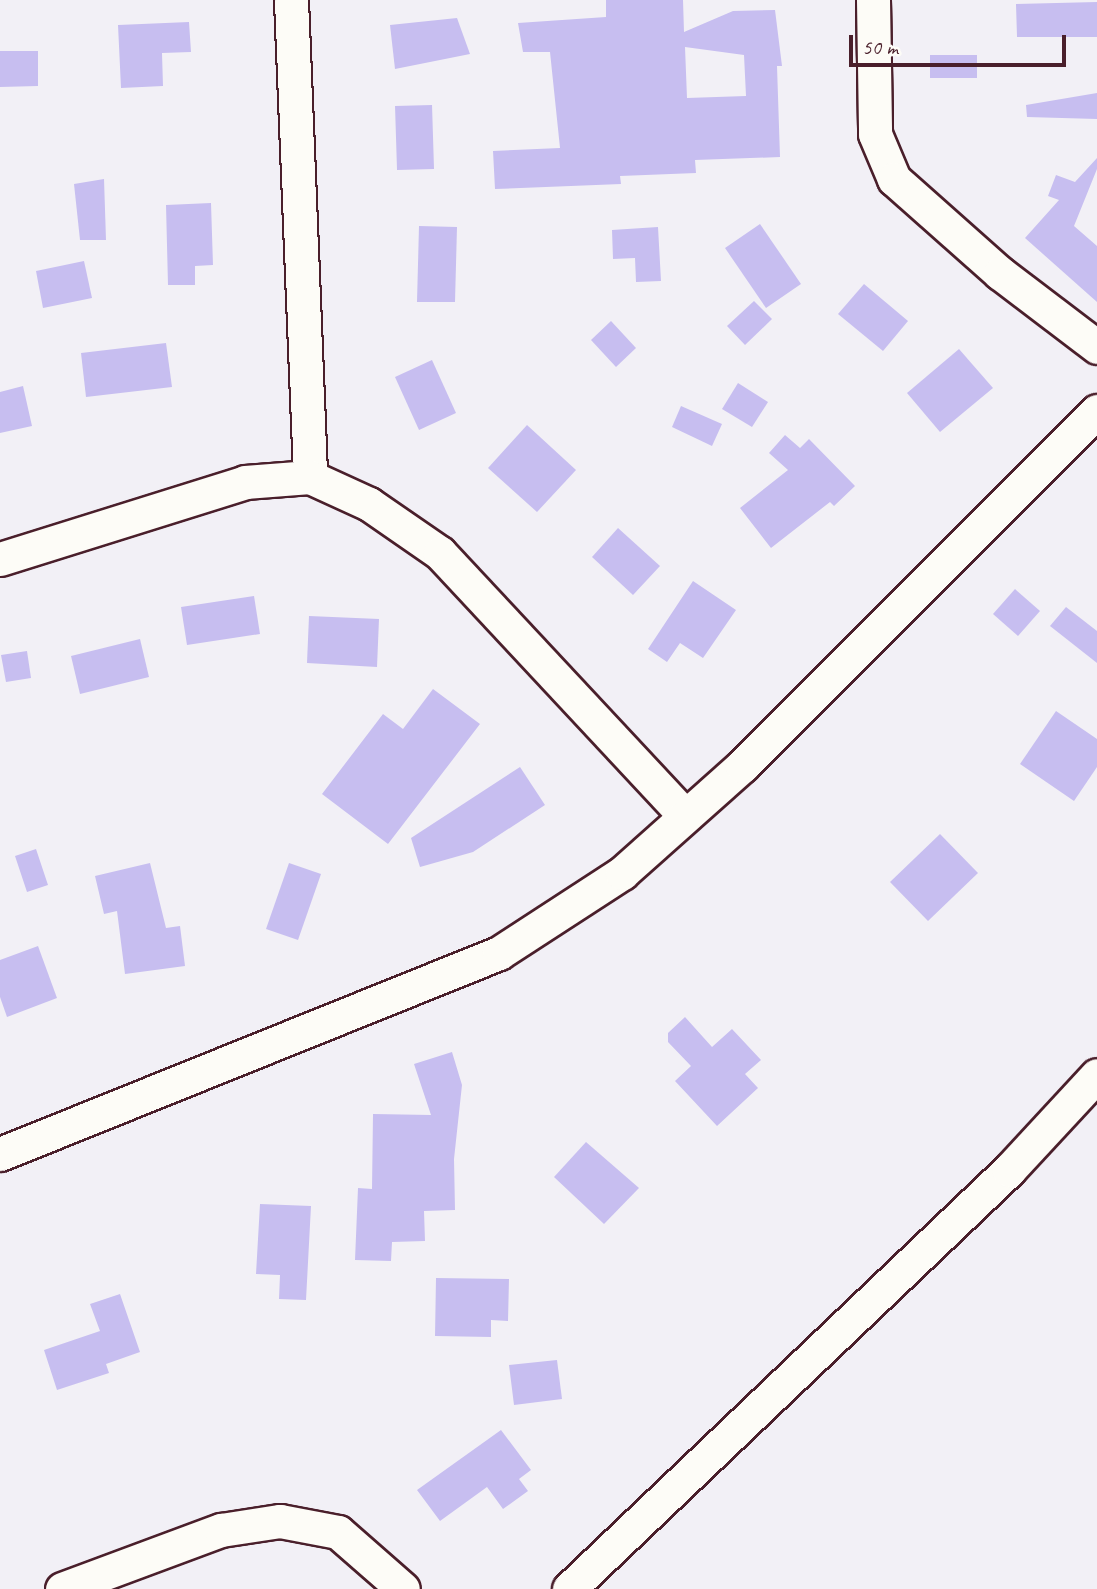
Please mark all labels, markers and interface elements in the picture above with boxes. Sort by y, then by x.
scale bar [852,21,1069,65]
text: 50 m [862,34,898,60]

